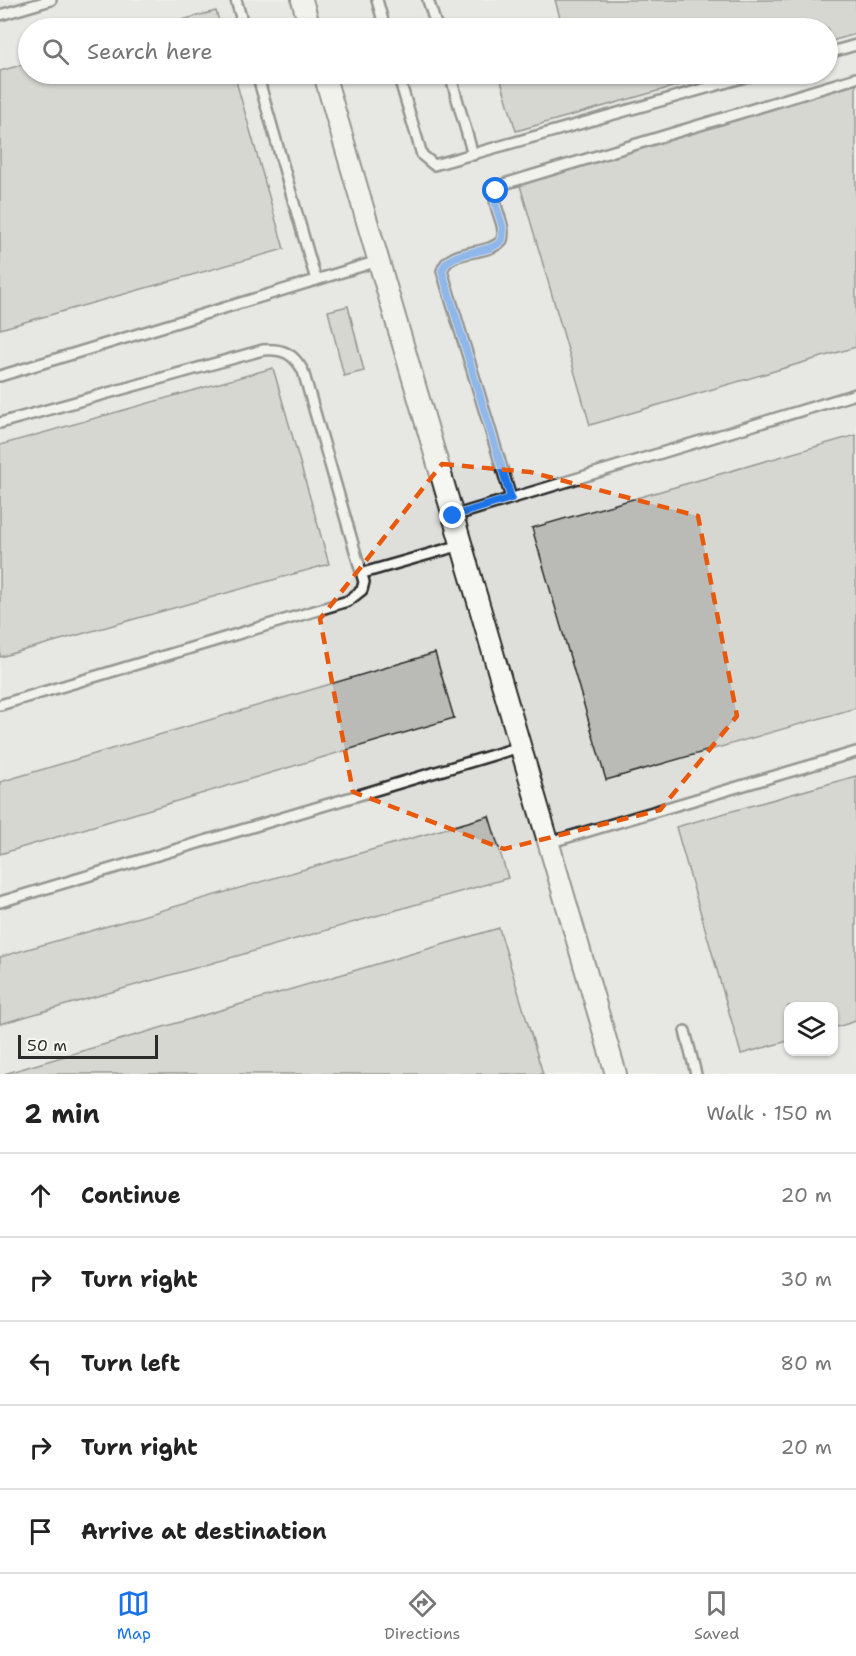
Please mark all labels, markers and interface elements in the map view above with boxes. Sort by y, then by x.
search box [18,18,838,84]
icon: search [39,35,72,68]
text: Search here [87,37,213,66]
route start [482,177,508,203]
route end [439,502,465,528]
map controls [784,1002,838,1056]
button: layers [784,1002,838,1056]
scale bar [18,1032,158,1060]
text: 50 m [27,1035,67,1056]
text: 2 min [24,1096,100,1131]
text: Walk · 150 m [706,1100,832,1126]
icon: ahead [24,1179,57,1212]
text: Continue [81,1181,181,1210]
text: 20 m [781,1182,832,1208]
icon: right [24,1263,57,1296]
text: Turn right [81,1265,198,1294]
text: 30 m [780,1266,832,1292]
icon: left [24,1347,57,1380]
text: Turn left [81,1349,180,1378]
text: 80 m [780,1350,832,1376]
icon: right [24,1431,57,1464]
text: Turn right [81,1433,198,1462]
text: 20 m [781,1434,832,1460]
icon: arrive [24,1515,57,1548]
text: Arrive at destination [81,1517,327,1546]
tab: Map [117,1587,151,1644]
tab: Directions [384,1587,461,1644]
tab: Saved [694,1587,739,1644]

